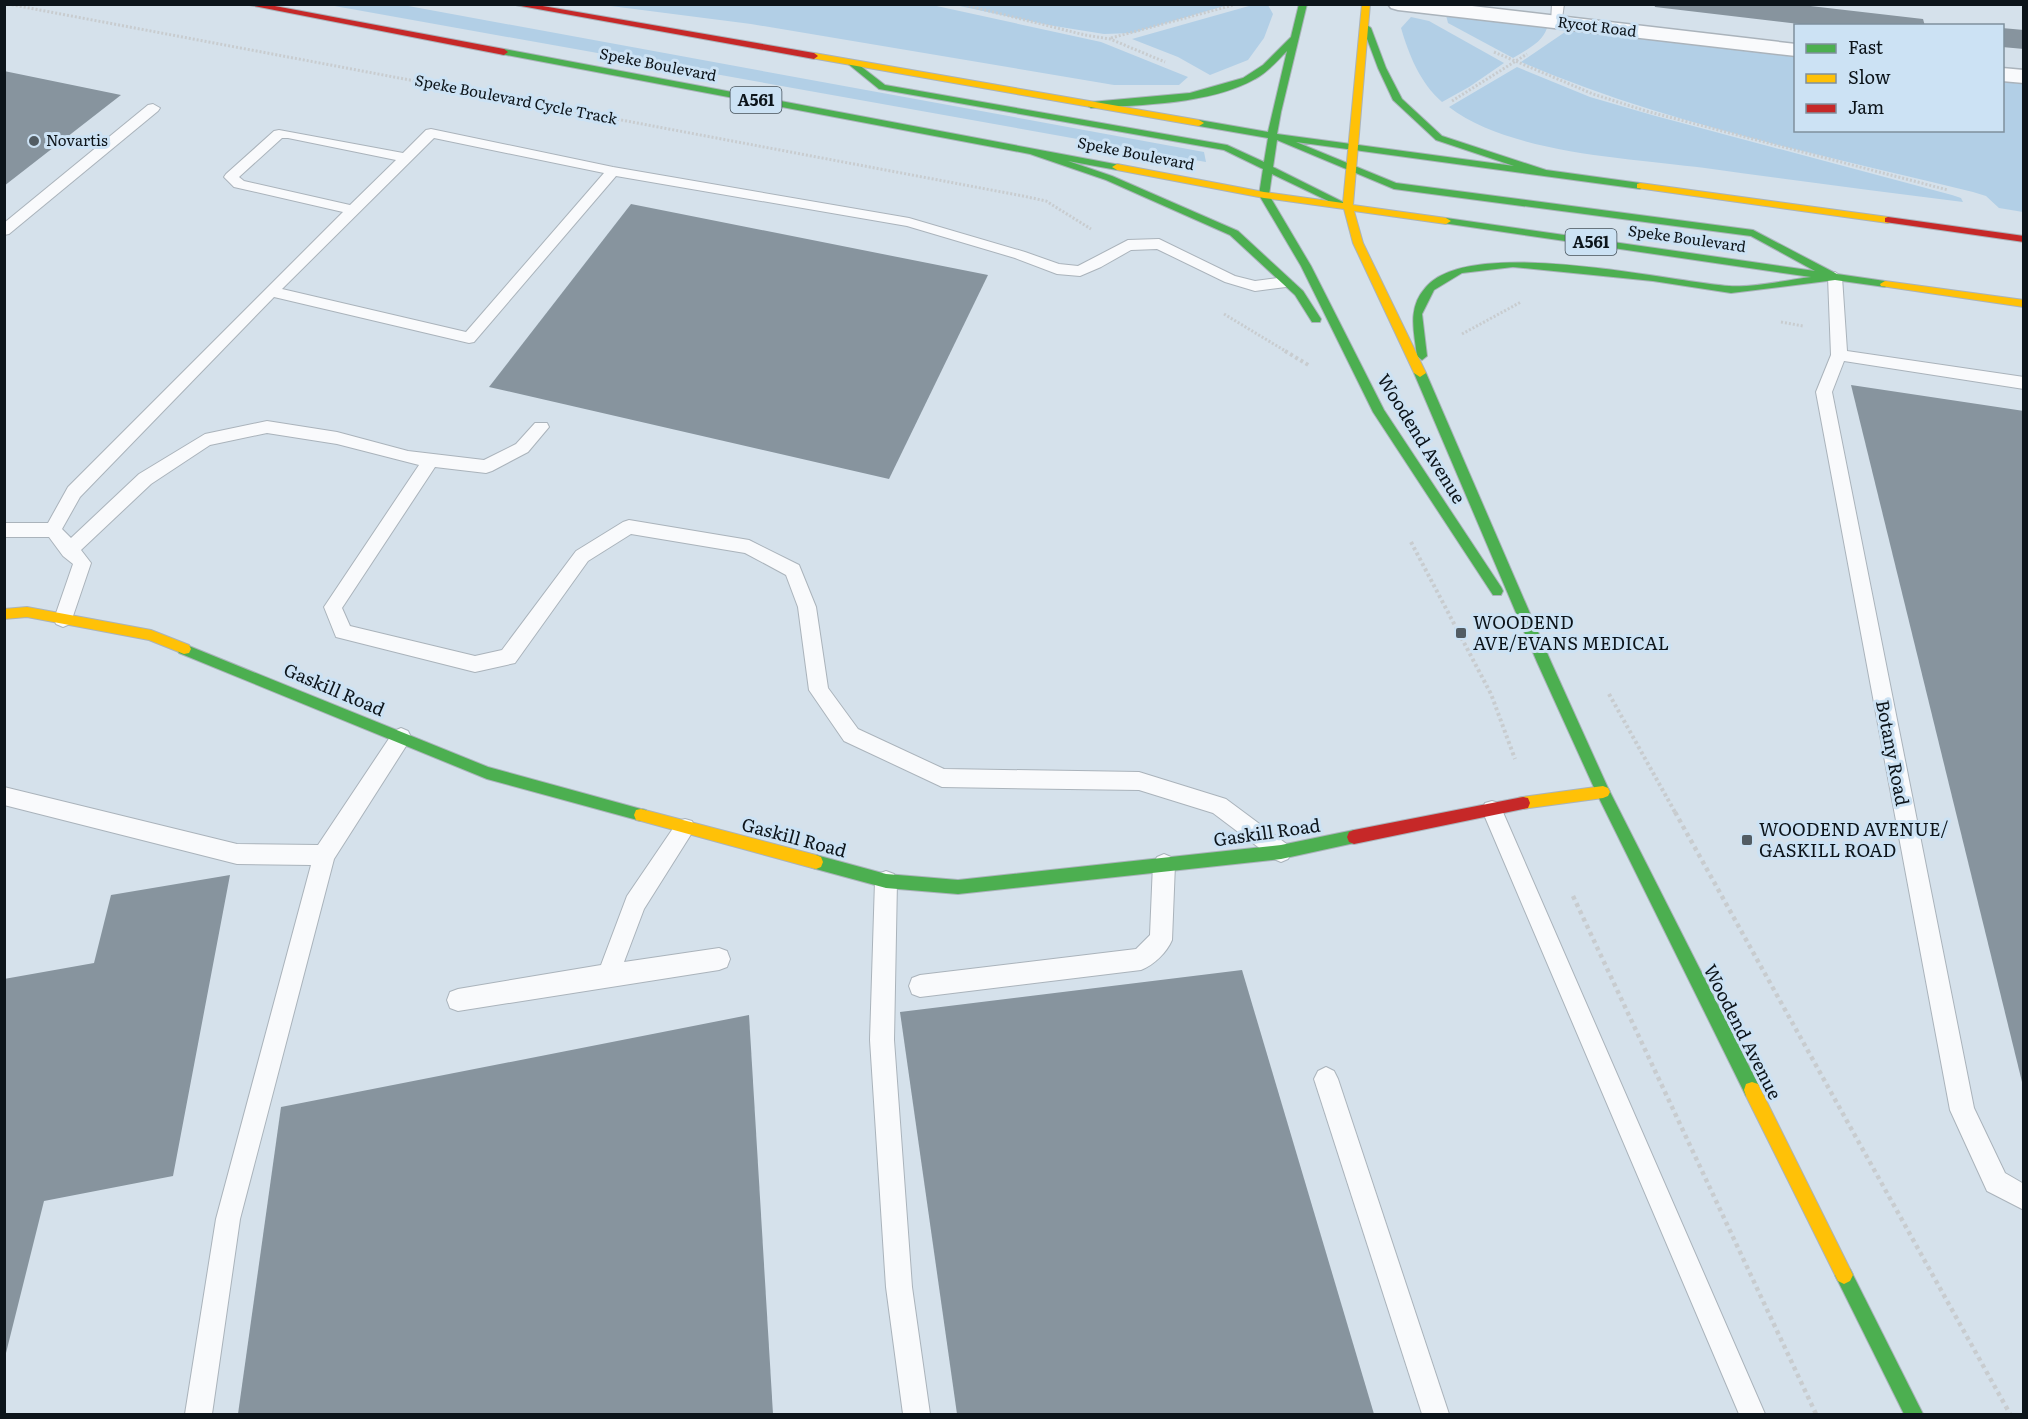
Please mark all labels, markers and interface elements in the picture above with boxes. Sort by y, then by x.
street label: Rycot Road [1556,9,1638,42]
legend [1794,24,2004,132]
text: Fast [1848,33,1884,60]
street label: Speke Boulevard [598,41,719,86]
text: Slow [1848,63,1891,90]
street label: Speke Boulevard Cycle Track [413,68,620,130]
road number: A561 [730,87,782,113]
text: Jam [1848,93,1884,120]
place label: Novartis [46,128,108,151]
street label: Speke Boulevard [1076,130,1197,175]
marker: Novartis [27,134,41,148]
street label: Speke Boulevard [1627,218,1748,257]
road number: A561 [1566,229,1616,255]
street label: Woodend Avenue [1371,368,1473,508]
place label: WOODEND AVE/EVANS MEDICAL [1473,608,1669,656]
marker: WOODEND AVE/EVANS MEDICAL [1454,626,1468,640]
street label: Gaskill Road [280,655,389,722]
street label: Botany Road [1870,697,1917,808]
street label: Gaskill Road [739,810,850,863]
street label: Gaskill Road [1212,811,1322,852]
place label: WOODEND AVENUE/ GASKILL ROAD [1759,815,1948,863]
marker: WOODEND AVENUE/ GASKILL ROAD [1740,833,1754,847]
street label: Woodend Avenue [1698,959,1789,1104]

